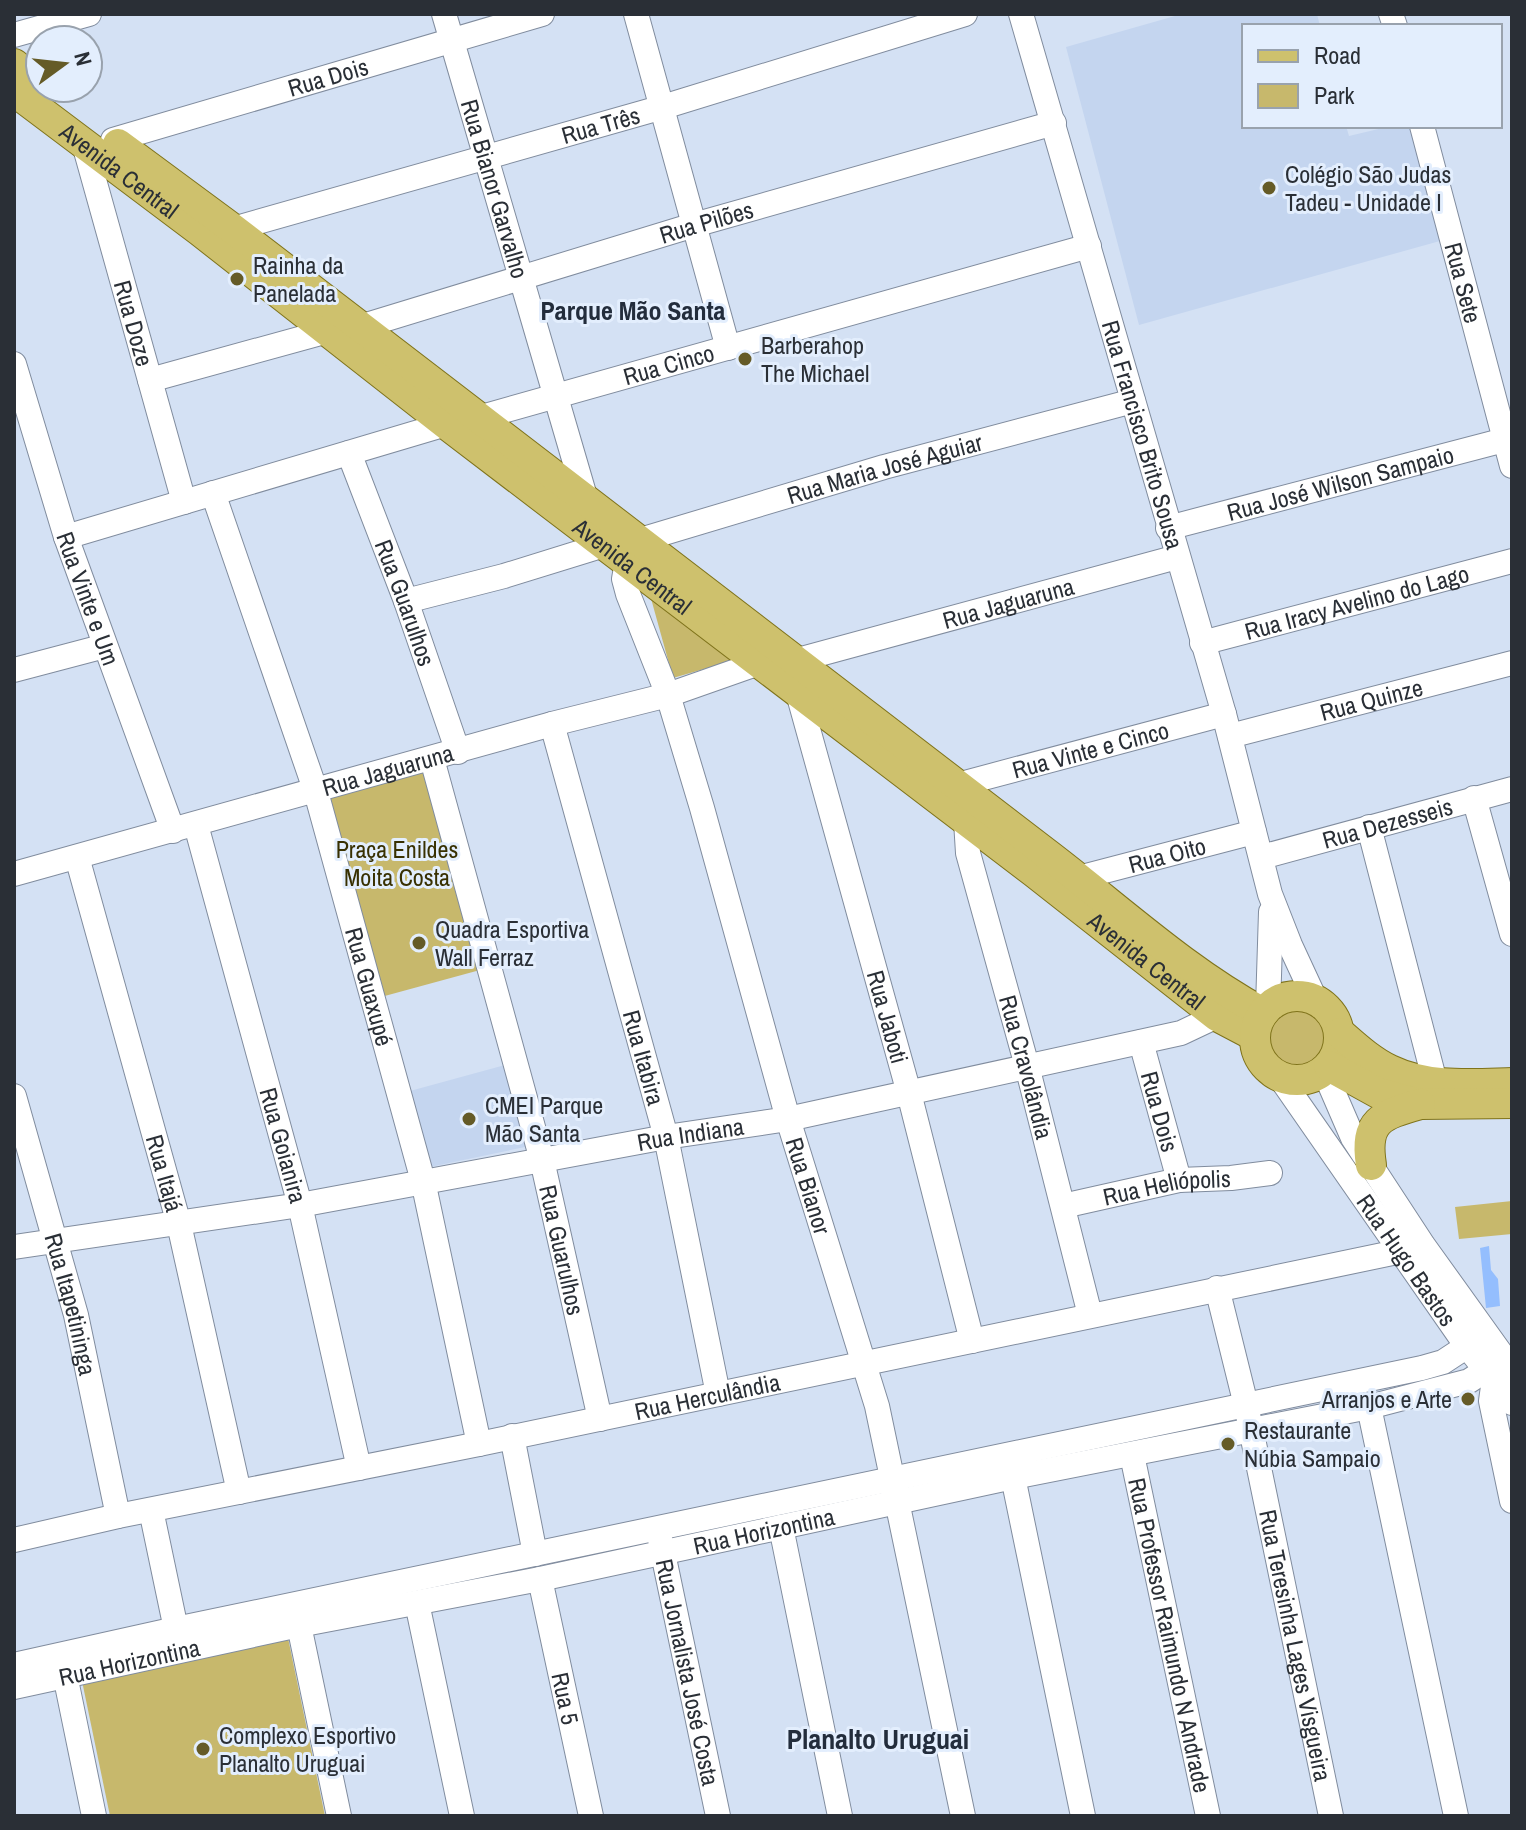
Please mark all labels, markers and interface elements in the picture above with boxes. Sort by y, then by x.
north arrow [24,24,104,104]
legend [1242,24,1502,128]
text: Road [1314,39,1361,71]
text: N [67,49,99,69]
street label: Rua Dois [284,50,372,104]
text: Park [1314,79,1355,111]
street label: Rua Bianor Garvalho [454,95,536,282]
street label: Rua Três [558,98,643,151]
street label: Avenida Central [53,115,185,226]
place label: Colégio São Judas Tadeu - Unidade I [1285,158,1451,218]
marker: Colégio São Judas Tadeu - Unidade I [1260,179,1278,197]
street label: Rua Pilões [655,193,757,251]
street label: Rua Sete [1437,239,1489,326]
place label: Rainha da Panelada [253,249,344,309]
marker: Rainha da Panelada [228,270,246,288]
street label: Rua Doze [107,277,161,370]
district label: Parque Mão Santa [541,293,726,328]
street label: Rua Francisco Brito Sousa [1095,317,1191,553]
place label: Barberahop The Michael [761,329,869,389]
street label: Rua Cinco [619,336,718,392]
marker: Barberahop The Michael [736,350,754,368]
street label: Rua Maria José Aguiar [783,426,986,511]
street label: Rua José Wilson Sampaio [1223,438,1457,528]
street label: Avenida Central [566,510,698,622]
street label: Rua Vinte e Um [49,527,127,670]
street label: Rua Guarulhos [368,535,443,670]
street label: Rua Iracy Avelino do Lago [1241,557,1472,647]
street label: Rua Jaguaruna [939,570,1077,636]
street label: Rua Quinze [1316,671,1426,728]
street label: Rua Vinte e Cinco [1009,713,1172,786]
street label: Rua Jaguaruna [319,736,457,803]
street label: Rua Dezesseis [1319,790,1456,856]
street label: Rua Oito [1125,829,1209,880]
park label: Praça Enildes Moita Costa [336,833,458,893]
street label: Avenida Central [1081,904,1212,1017]
place label: Quadra Esportiva Wall Ferraz [435,913,589,973]
street label: Rua Guaxupé [338,924,401,1049]
marker: Quadra Esportiva Wall Ferraz [410,934,428,952]
street label: Rua Jaboti [860,967,916,1067]
street label: Rua Cravolândia [992,991,1061,1143]
street label: Rua Itabira [616,1006,672,1109]
street label: Rua Dois [1134,1068,1186,1155]
street label: Rua Goianira [253,1084,315,1207]
place label: CMEI Parque Mão Santa [485,1089,603,1149]
marker: CMEI Parque Mão Santa [460,1110,478,1128]
street label: Rua Indiana [635,1110,746,1158]
street label: Rua Itajá [139,1131,191,1215]
street label: Rua Bianor [779,1133,839,1239]
street label: Rua Heliópolis [1100,1162,1231,1213]
street label: Rua Guarulhos [532,1182,592,1318]
street label: Rua Hugo Bastos [1350,1187,1464,1332]
street label: Rua Itapetininga [38,1229,104,1378]
street label: Rua Herculândia [632,1365,783,1427]
place label: Arranjos e Arte [1321,1383,1452,1415]
marker: Arranjos e Arte [1459,1390,1477,1408]
place label: Restaurante Núbia Sampaio [1244,1414,1381,1474]
marker: Restaurante Núbia Sampaio [1219,1435,1237,1453]
street label: Rua Professor Raimundo N Andrade [1121,1475,1219,1795]
street label: Rua Horizontina [690,1500,837,1561]
street label: Rua Teresinha Lages Visgueira [1252,1507,1339,1784]
street label: Rua Jornalista José Costa [649,1556,727,1789]
street label: Rua Horizontina [56,1631,203,1693]
street label: Rua 5 [544,1669,587,1727]
place label: Complexo Esportivo Planalto Uruguai [219,1719,396,1779]
district label: Planalto Uruguai [787,1720,969,1758]
marker: Complexo Esportivo Planalto Uruguai [194,1740,212,1758]

